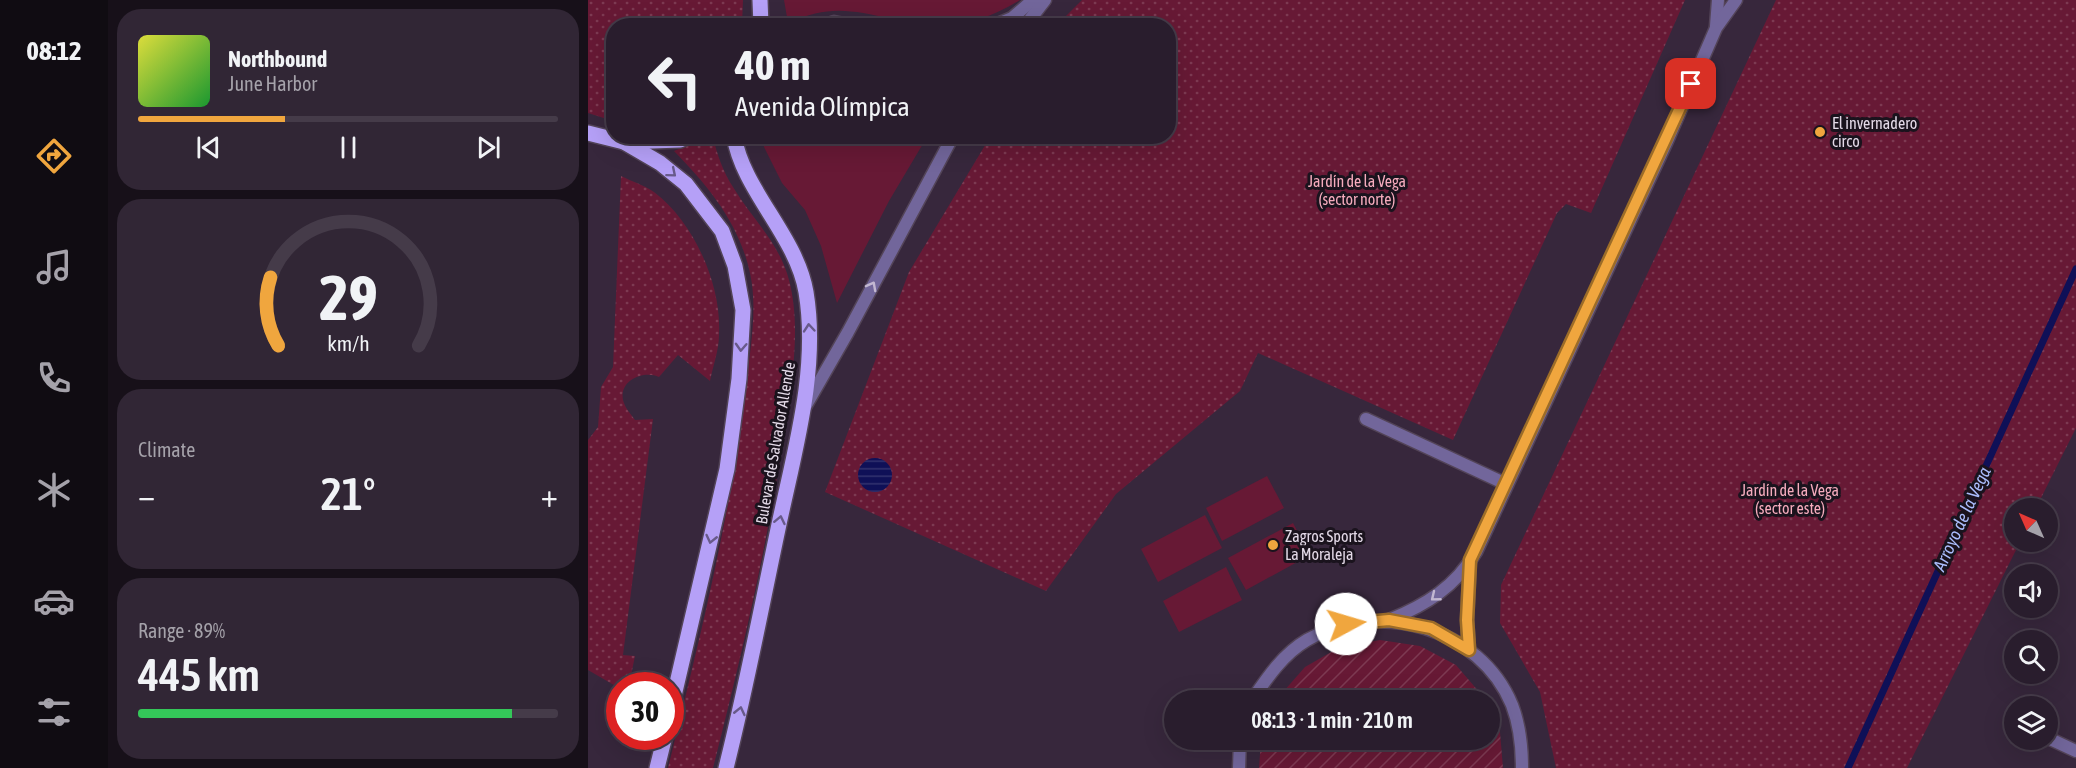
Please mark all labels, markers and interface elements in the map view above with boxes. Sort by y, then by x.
text: 08:12 [26,35,82,66]
text: 40 m [735,41,810,89]
icon: left [636,42,714,120]
text: Northbound [228,46,327,72]
pin [1665,58,1716,109]
icon: arrive [1674,67,1707,100]
text: June Harbor [228,72,317,95]
text: Avenida Olímpica [735,91,910,122]
place label: El invernadero circo [1832,114,1917,150]
marker: El invernadero circo [1813,125,1827,139]
icon: previous [192,131,225,164]
icon: pause [332,131,365,164]
icon: next [472,131,505,164]
icon: directions [33,135,75,177]
one-way arrow [665,166,676,177]
park label: Jardín de la Vega (sector norte) [1308,172,1406,209]
icon: music [33,246,75,288]
text: 29 [319,262,377,333]
one-way arrow [865,282,876,293]
one-way arrow [803,324,816,333]
text: km/h [327,332,369,357]
one-way arrow [734,342,747,351]
icon: phone [33,357,75,399]
street label: Bulevar de Salvador Allende [752,360,798,526]
text: Climate [138,438,195,461]
water label: Arroyo de la Vega [1928,463,1995,575]
text: 21° [321,468,375,520]
icon: climate [33,469,75,511]
text: − [138,476,155,514]
text: + [541,476,558,514]
park label: Jardín de la Vega (sector este) [1741,481,1839,518]
north arrow [2004,498,2058,552]
map controls [2004,498,2058,750]
one-way arrow [773,516,786,526]
place label: Zagros Sports La Moraleja [1285,527,1364,564]
one-way arrow [705,534,718,544]
marker: Zagros Sports La Moraleja [1266,538,1280,552]
button: sound [2004,564,2058,618]
icon: car [33,580,75,622]
one-way arrow [1430,590,1441,601]
position arrow [1314,592,1378,656]
text: Range · 89% [138,619,225,642]
button: search [2004,630,2058,684]
text: 445 km [138,649,260,701]
speed limit sign: 30 [606,672,684,750]
icon: filters [33,691,75,733]
button: layers [2004,696,2058,750]
one-way arrow [732,706,745,716]
text: 08:13 · 1 min · 210 m [1251,707,1413,733]

